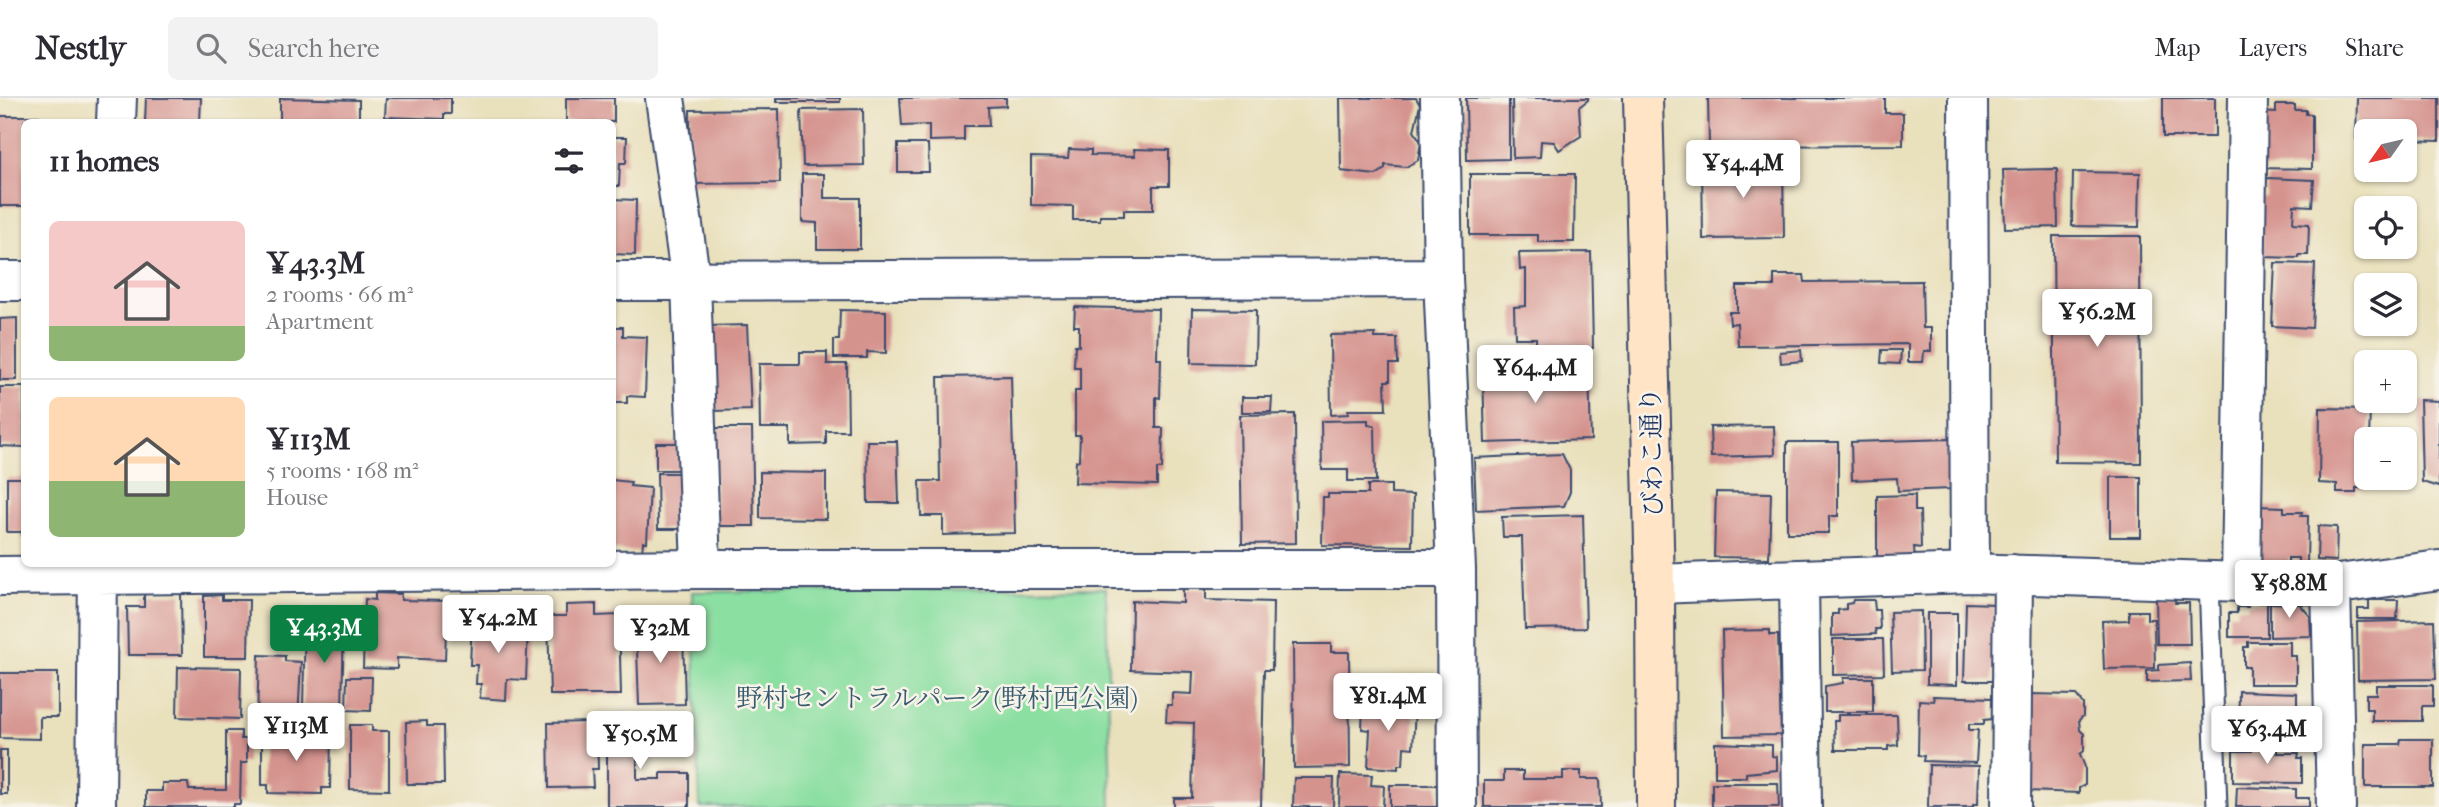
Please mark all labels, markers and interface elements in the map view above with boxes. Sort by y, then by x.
search box [168,17,658,80]
text: Nestly [35,29,126,68]
icon: search [192,29,230,67]
text: Search here [248,33,380,64]
text: Map [2155,34,2201,62]
text: Layers [2239,34,2307,62]
text: Share [2345,34,2404,62]
north arrow [2354,119,2417,182]
map controls [2354,119,2417,490]
pin: ¥54.4M [1686,140,1800,200]
icon: filters [550,142,588,180]
text: 11 homes [49,144,159,179]
text: ¥54.4M [1702,149,1784,176]
button: locate [2354,196,2417,259]
text: ¥43.3M [266,246,365,281]
icon: home [105,249,189,333]
button: layers [2354,273,2417,336]
text: 2 rooms · 66 m² [266,281,413,308]
pin: ¥56.2M [2040,289,2154,349]
text: ¥56.2M [2058,298,2136,325]
text: Apartment [266,308,374,335]
pin: ¥64.4M [1478,345,1592,405]
button: + [2354,350,2417,413]
text: ¥64.4M [1493,354,1577,381]
street label: びわこ通り [1635,387,1669,517]
text: ¥113M [266,422,351,457]
icon: home [105,425,189,509]
button: − [2354,427,2417,490]
text: 5 rooms · 168 m² [266,457,419,484]
text: House [266,484,328,511]
pin: ¥58.8M [2232,560,2346,620]
text: ¥58.8M [2251,569,2327,596]
pin: ¥54.2M [441,596,555,655]
text: ¥54.2M [458,604,538,631]
pin: ¥43.3M [267,606,381,665]
pin: ¥32M [619,606,701,665]
text: ¥43.3M [286,614,362,641]
text: ¥32M [630,614,690,641]
pin: ¥81.4M [1331,674,1445,733]
text: ¥81.4M [1349,682,1427,709]
park label: 野村セントラルパーク(野村西公園) [736,683,1138,714]
pin: ¥113M [247,704,345,763]
pin: ¥63.4M [2210,706,2324,766]
text: ¥113M [264,712,328,739]
pin: ¥50.5M [583,712,697,771]
text: ¥63.4M [2227,715,2307,742]
text: ¥50.5M [603,720,677,747]

